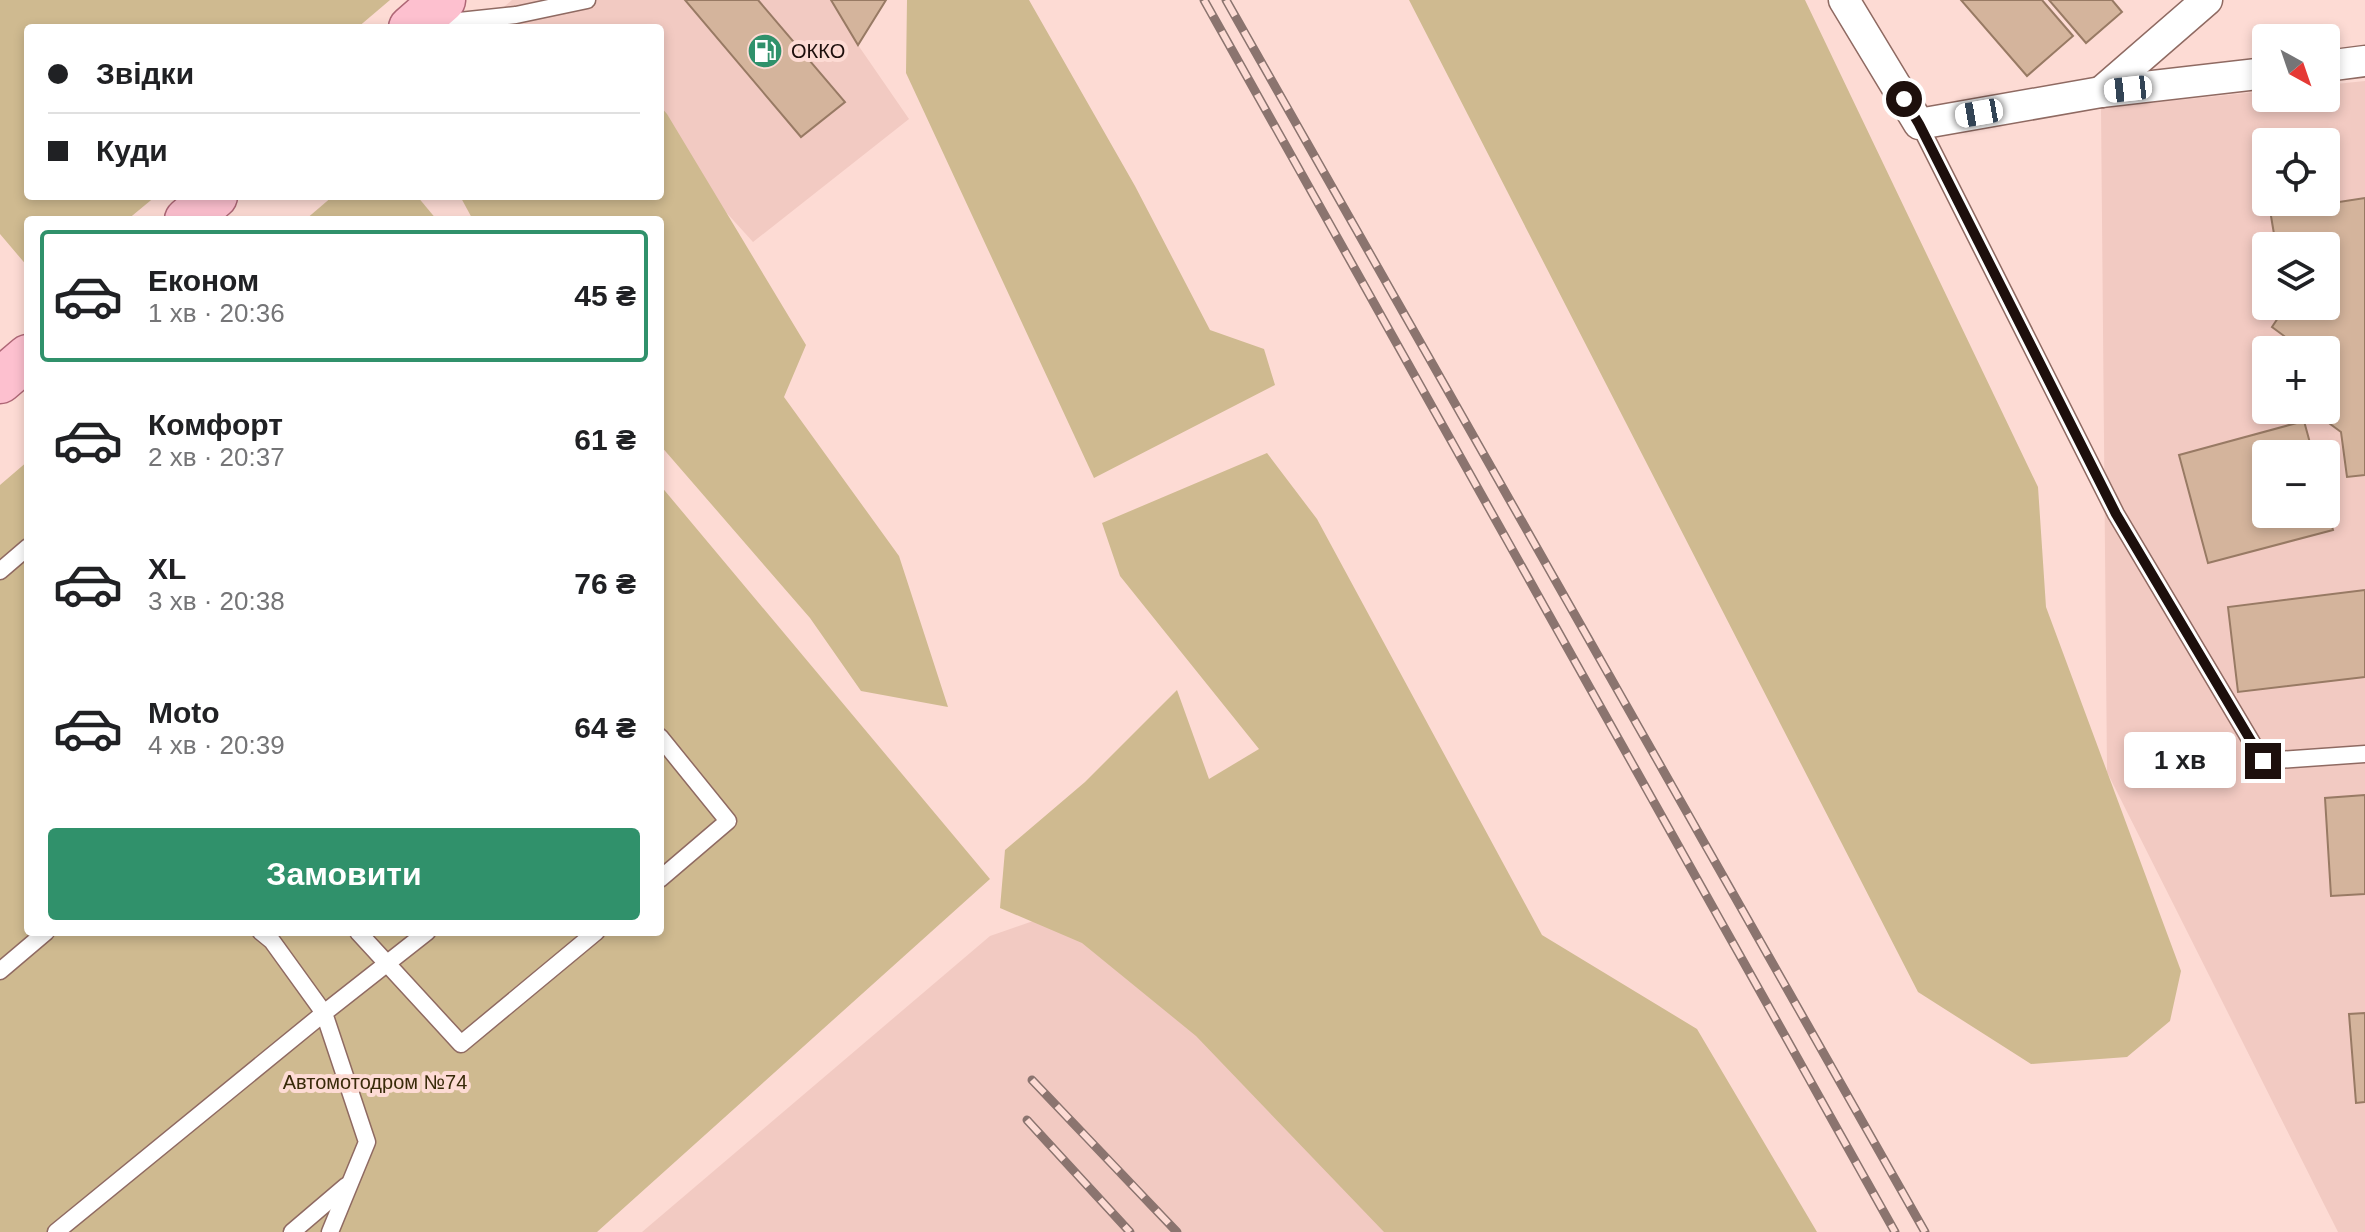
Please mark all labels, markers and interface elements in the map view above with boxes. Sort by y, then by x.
north arrow [2252,24,2340,112]
map controls [2252,24,2340,528]
fuel station icon: ОККО [746,32,784,70]
place label: ОККО [791,40,845,62]
text: Звідки [96,57,194,90]
car [2103,75,2153,103]
route start [1886,81,1922,117]
car [1953,97,2005,129]
button: locate [2252,128,2340,216]
text: Куди [96,134,168,167]
button: layers [2252,232,2340,320]
icon: car [52,260,124,332]
text: Економ [148,264,259,297]
text: 45 ₴ [574,279,636,312]
text: 1 хв · 20:36 [148,298,285,328]
button: + [2252,336,2340,424]
icon: car [52,404,124,476]
text: Комфорт [148,408,283,441]
text: 61 ₴ [574,423,636,456]
button: − [2252,440,2340,528]
text: 2 хв · 20:37 [148,442,285,472]
icon: car [52,548,124,620]
text: XL [148,552,186,585]
text: 76 ₴ [574,567,636,600]
text: 3 хв · 20:38 [148,586,285,616]
icon: car [52,692,124,764]
text: Moto [148,696,220,729]
text: 64 ₴ [574,711,636,744]
text: 4 хв · 20:39 [148,730,285,760]
callout: 1 хв [2123,733,2235,789]
route end [2245,743,2281,779]
text: 1 хв [2154,745,2206,775]
button: Замовити [48,828,640,920]
park label: Автомотодром №74 [283,1071,467,1093]

